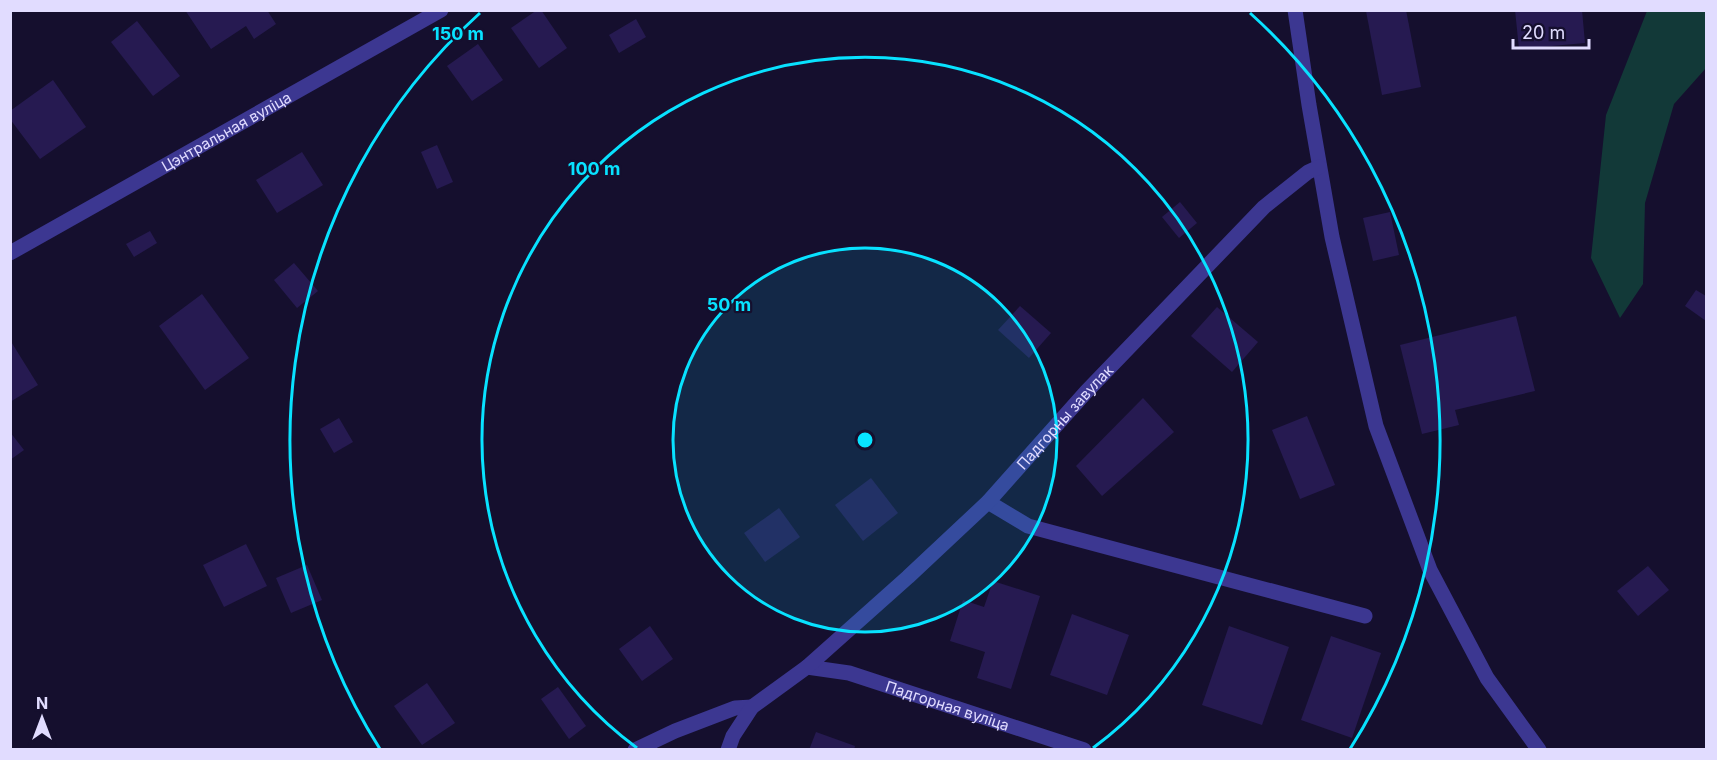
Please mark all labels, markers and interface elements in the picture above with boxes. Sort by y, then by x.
scale bar [1513,12,1590,50]
text: 20 m [1522,22,1565,43]
text: 150 m [432,23,484,44]
street label: Цэнтральная вуліца [158,87,294,175]
text: 100 m [568,158,620,179]
text: 50 m [707,294,751,315]
street label: Падгорны завулак [1012,360,1117,473]
centre of rings [855,430,875,450]
street label: Падгорная вуліца [883,676,1012,734]
north arrow [12,688,72,748]
text: N [36,693,48,713]

